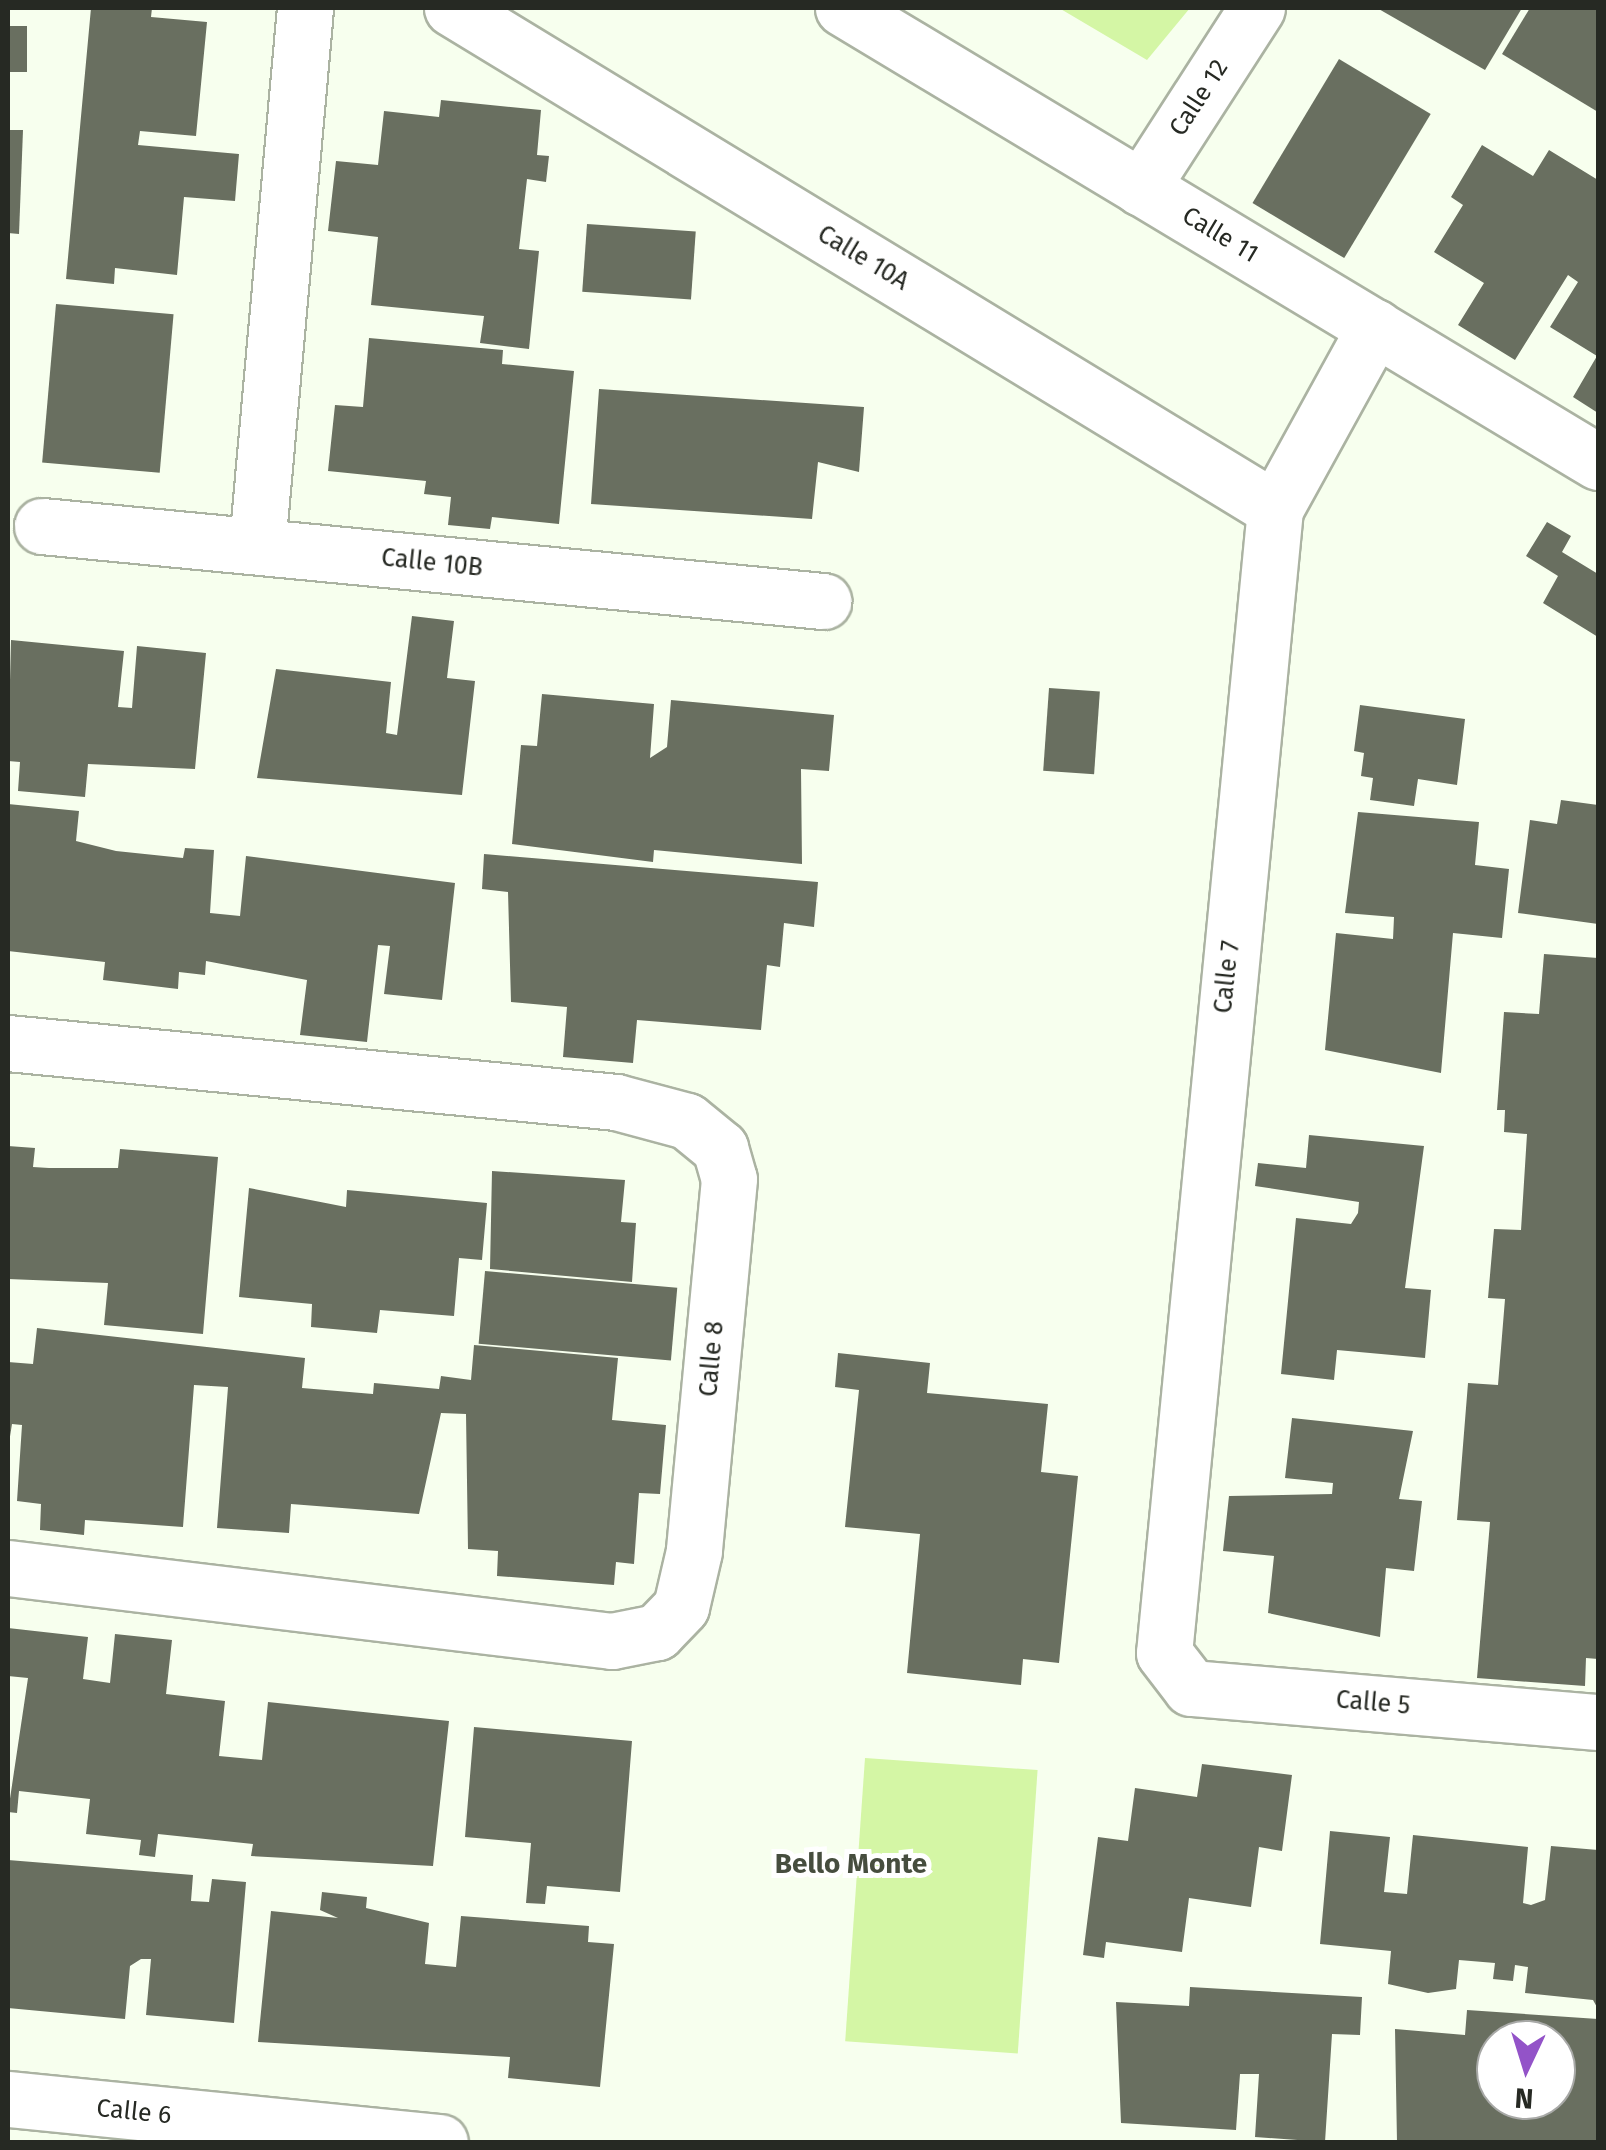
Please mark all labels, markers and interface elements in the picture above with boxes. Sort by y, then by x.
street label: Calle 12 [1163,54,1235,142]
street label: Calle 11 [1177,201,1263,269]
street label: Calle 10A [812,219,914,297]
street label: Calle 10B [380,543,484,583]
street label: Calle 7 [1208,939,1246,1015]
street label: Calle 8 [694,1320,730,1398]
street label: Calle 5 [1335,1685,1411,1721]
district label: Bello Monte [775,1847,927,1881]
north arrow [1476,2020,1576,2120]
text: N [1514,2081,1534,2116]
street label: Calle 6 [95,2093,173,2131]

